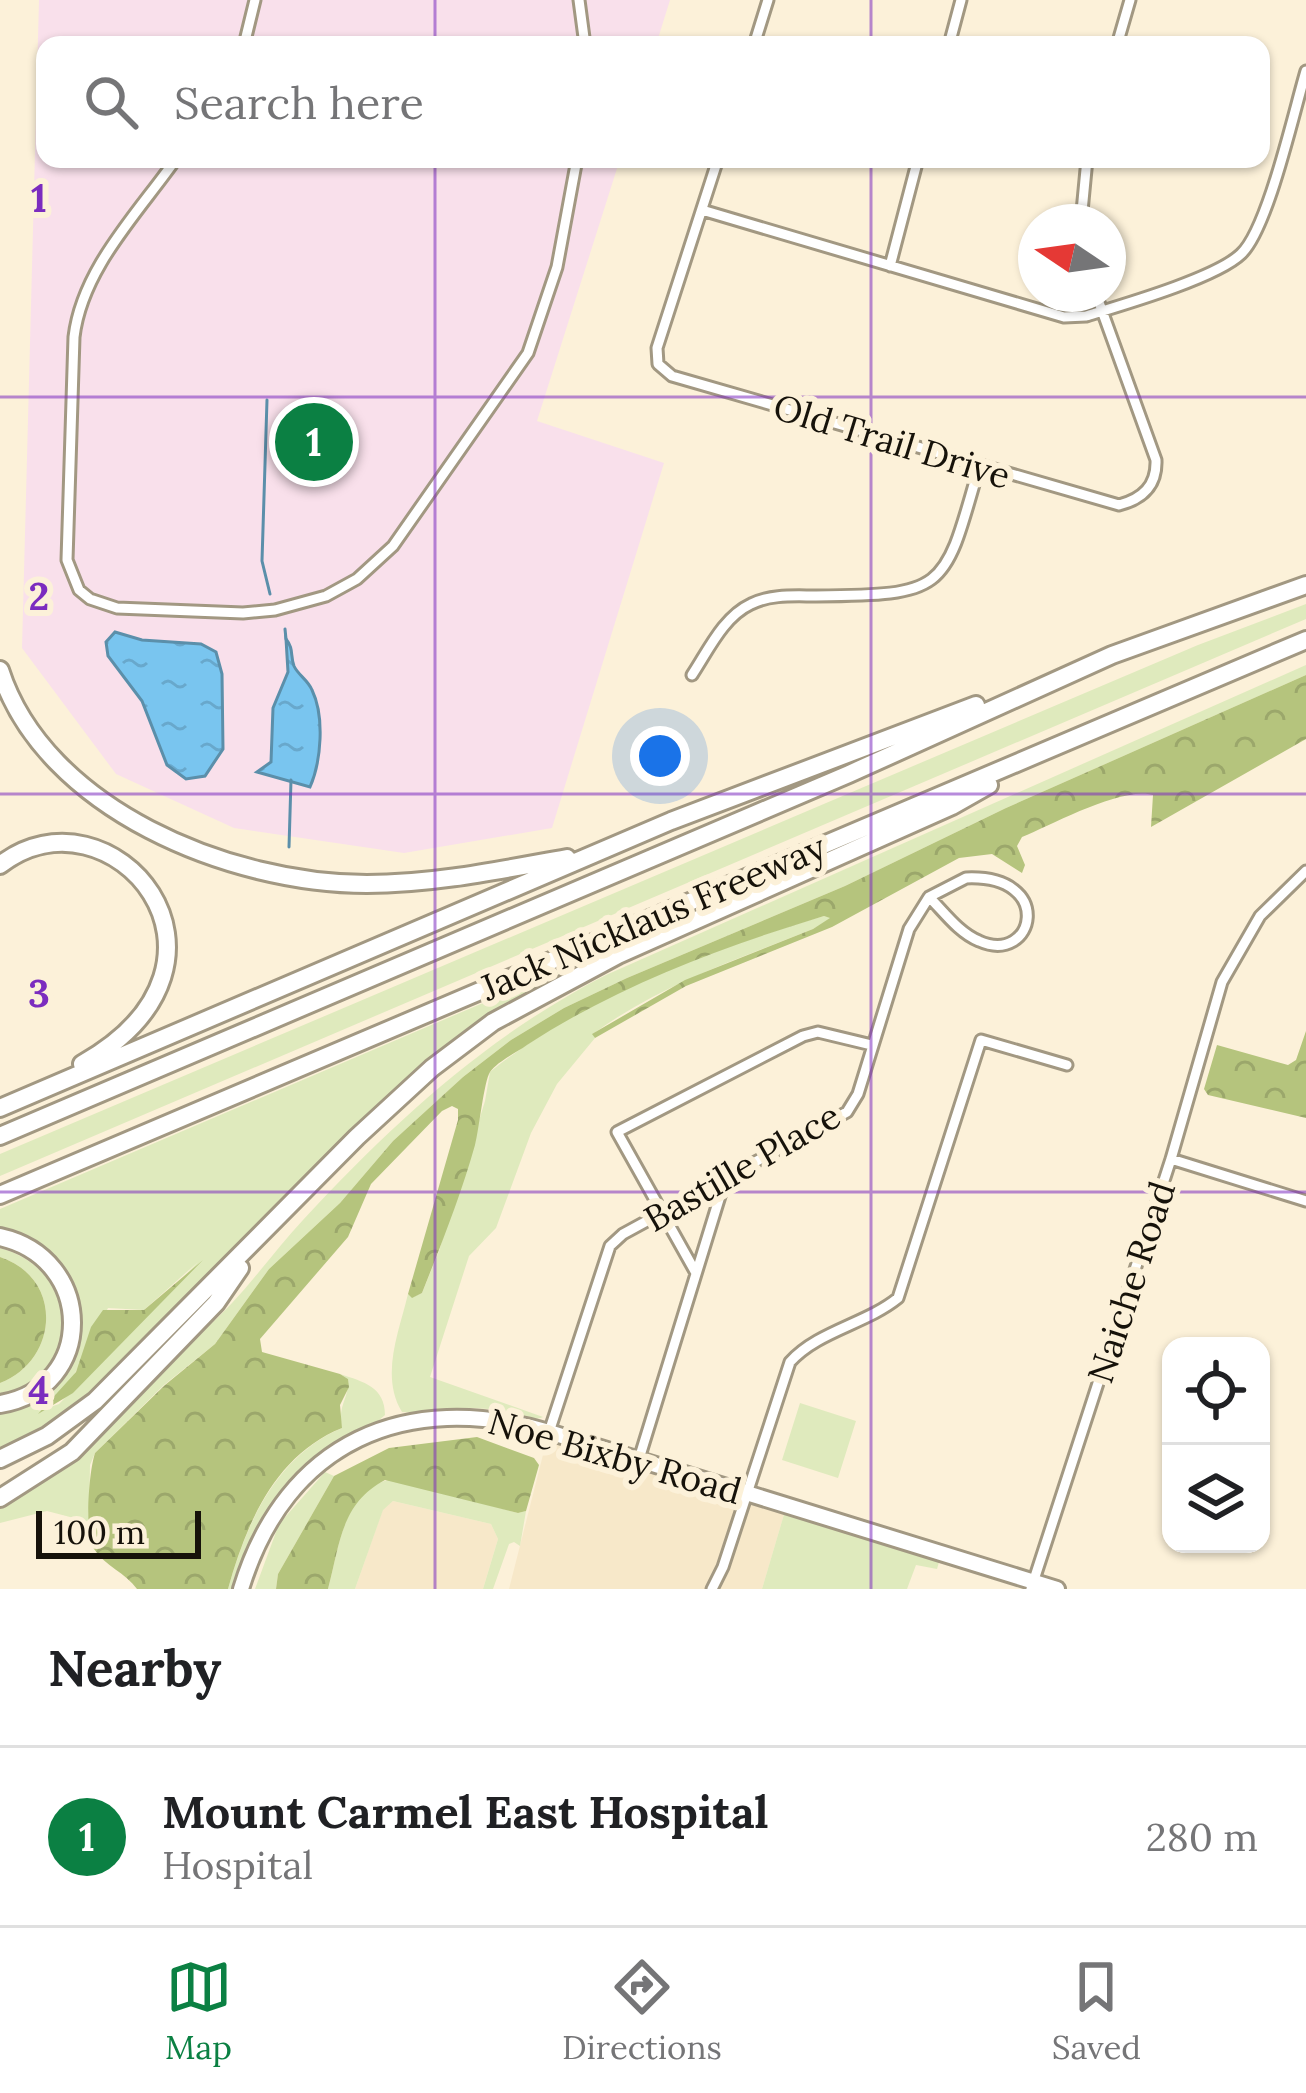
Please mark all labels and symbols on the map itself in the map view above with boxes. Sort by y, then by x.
text: 1 [31,173,47,223]
north arrow [1018,204,1126,312]
street label: Old Trail Drive [768,383,1016,499]
pin: 1 [275,397,353,487]
text: 2 [29,571,49,621]
your location [630,726,690,786]
street label: Jack Nicklaus Freeway [473,823,832,1011]
text: 3 [28,968,50,1018]
street label: Bastille Place [636,1092,848,1242]
street label: Naiche Road [1077,1175,1185,1389]
text: 4 [28,1365,50,1415]
street label: Noe Bixby Road [483,1398,747,1514]
scale bar [36,1505,201,1558]

